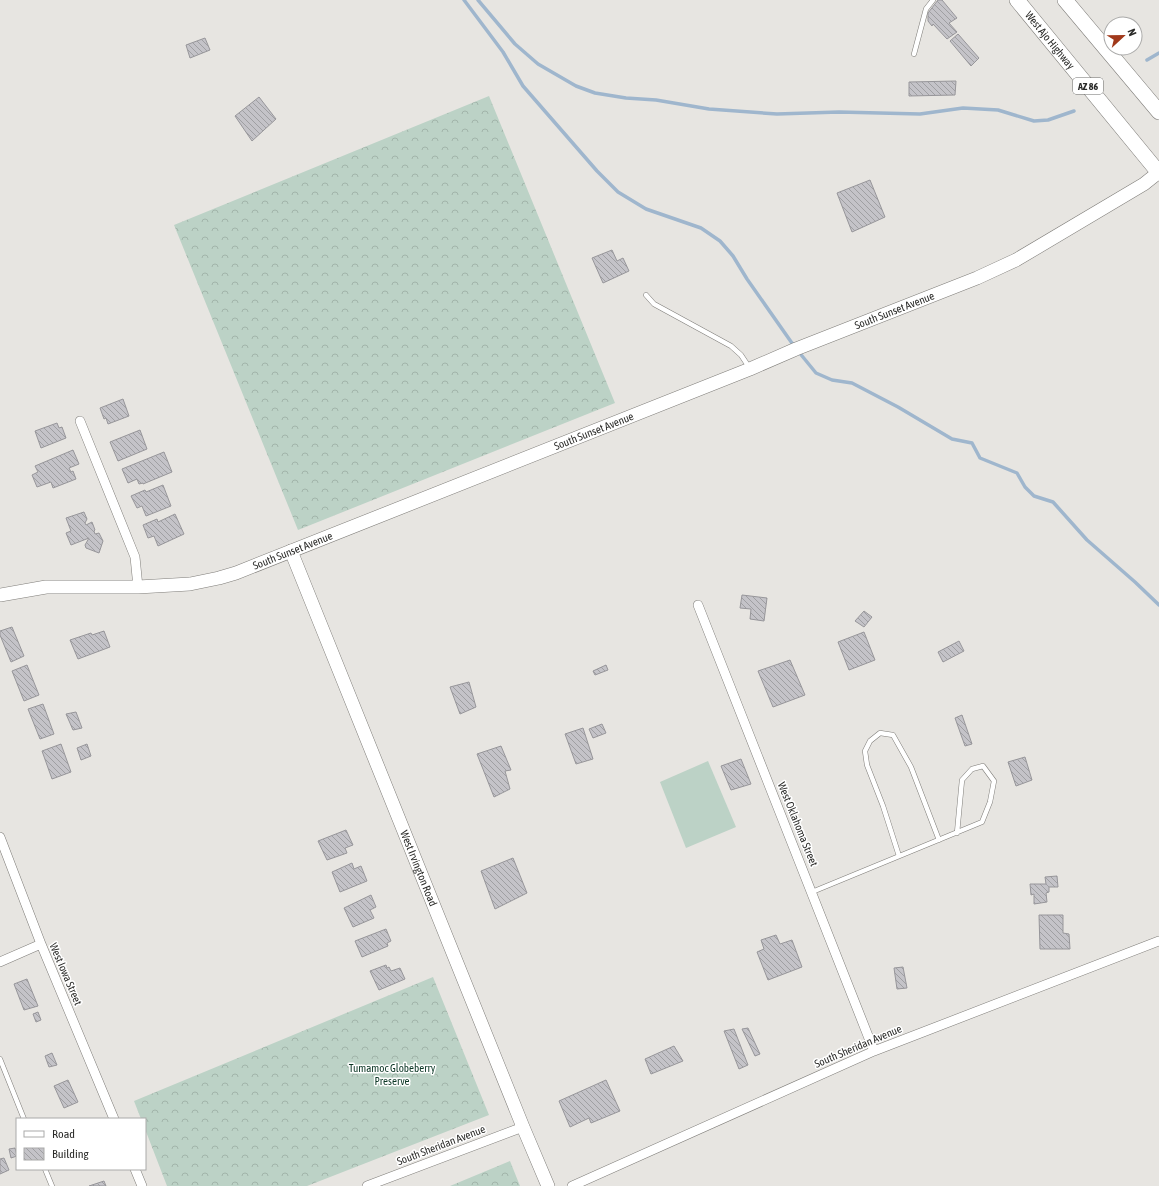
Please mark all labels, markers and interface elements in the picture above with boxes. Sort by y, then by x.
street label: West Ajo Highway [1023,9,1077,72]
north arrow [1103,16,1143,56]
text: N [1125,27,1139,38]
road number: AZ 86 [1073,78,1103,94]
street label: South Sunset Avenue [853,289,936,331]
street label: South Sunset Avenue [552,410,635,452]
street label: South Sunset Avenue [251,529,334,572]
street label: West Oklahoma Street [776,780,820,868]
street label: West Irvington Road [398,829,439,908]
street label: West Iowa Street [48,941,84,1007]
street label: South Sheridan Avenue [813,1022,903,1070]
park label: Tumamoc Globeberry Preserve [349,1062,436,1087]
legend [16,1118,146,1170]
street label: South Sheridan Avenue [395,1123,487,1167]
text: Road [52,1127,75,1141]
text: Building [52,1147,90,1161]

